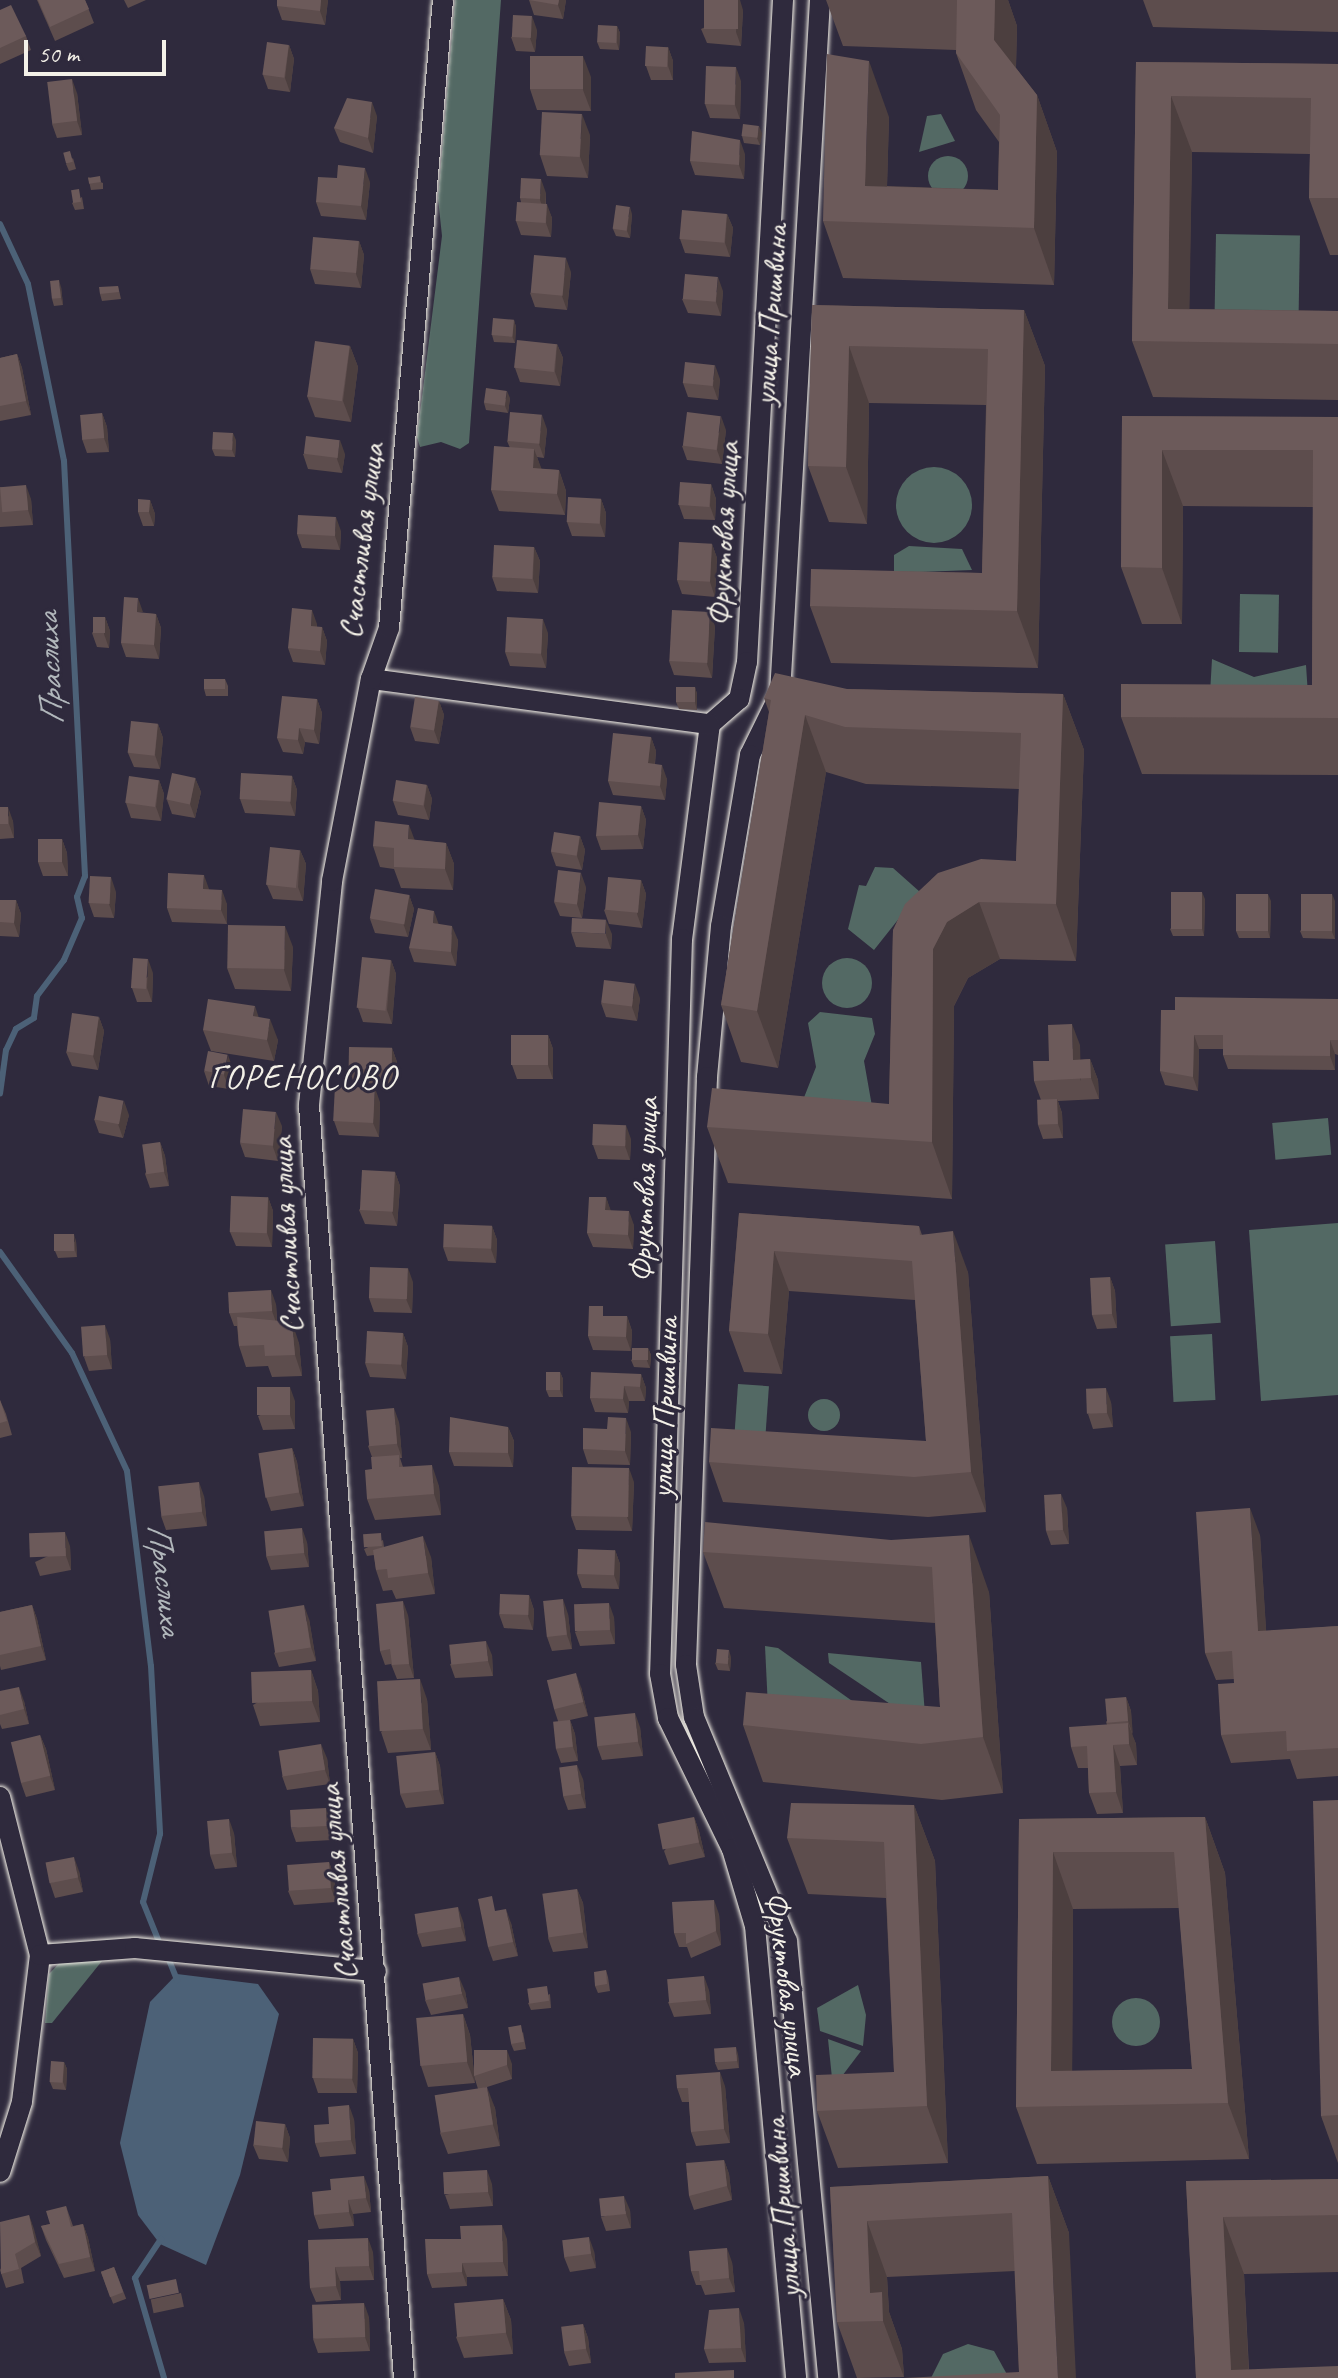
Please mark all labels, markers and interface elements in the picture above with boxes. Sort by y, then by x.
scale bar [28,24,170,74]
text: 50 m [38,39,79,69]
street label: улица Пришвина [746,224,796,406]
street label: Фруктовая улица [700,439,748,629]
street label: Счастливая улица [331,440,393,642]
water label: Праслиха [26,612,72,726]
district label: ГОРЕНОСОВО [209,1057,397,1097]
street label: Фруктовая улица [623,1096,667,1284]
street label: Счастливая улица [263,1135,311,1335]
street label: улица Пришвина [643,1318,687,1498]
water label: Праслиха [139,1521,193,1637]
street label: Счастливая улица [310,1782,366,1982]
street label: Фруктовая улица [757,1889,817,2079]
street label: улица Пришвина [756,2117,810,2299]

